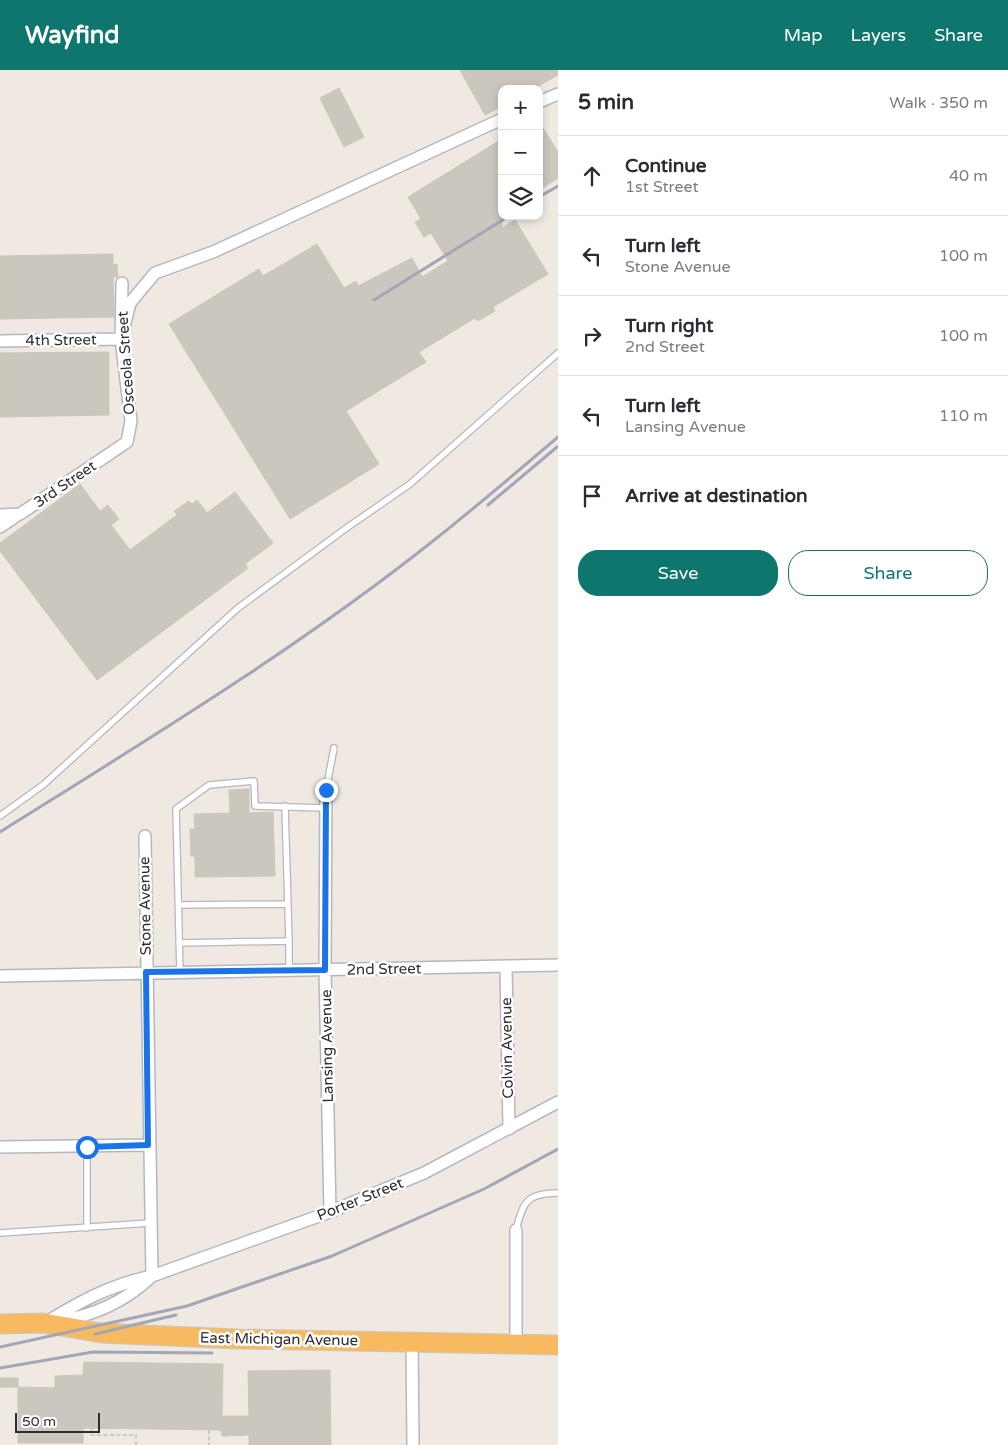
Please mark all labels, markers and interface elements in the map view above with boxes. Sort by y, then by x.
text: Wayfind [25,21,120,50]
text: Map [784,24,823,46]
text: Layers [851,24,906,46]
text: Share [934,24,983,46]
map controls [498,85,543,220]
button: + [498,85,543,130]
text: 5 min [578,90,634,115]
text: Walk · 350 m [889,93,988,113]
button: − [498,130,543,175]
text: Continue [625,155,707,177]
icon: ahead [578,162,606,190]
text: 40 m [949,166,988,186]
button: layers [498,175,543,220]
text: 1st Street [625,177,699,197]
text: Turn left [625,235,701,257]
icon: left [578,242,606,270]
text: 100 m [939,246,988,266]
text: Stone Avenue [625,257,730,277]
street label: Osceola Street [113,310,139,415]
text: Turn right [625,315,713,337]
icon: right [578,322,606,350]
text: 100 m [939,326,988,346]
street label: 4th Street [25,330,97,350]
text: 2nd Street [625,337,705,357]
text: Turn left [625,395,701,417]
icon: left [578,402,606,430]
text: 110 m [939,406,988,426]
text: Lansing Avenue [625,417,746,437]
street label: 3rd Street [30,456,100,511]
icon: arrive [578,482,606,510]
text: Arrive at destination [625,485,808,507]
button: Save [578,550,778,596]
button: Share [788,550,988,596]
route end [315,779,338,802]
street label: Stone Avenue [135,856,155,956]
street label: 2nd Street [346,959,422,979]
street label: Lansing Avenue [317,989,337,1103]
street label: Colvin Avenue [497,997,517,1099]
route start [76,1136,99,1159]
street label: Porter Street [314,1173,406,1224]
street label: East Michigan Avenue [200,1329,358,1349]
scale bar [15,1410,100,1433]
text: 50 m [22,1413,56,1430]

